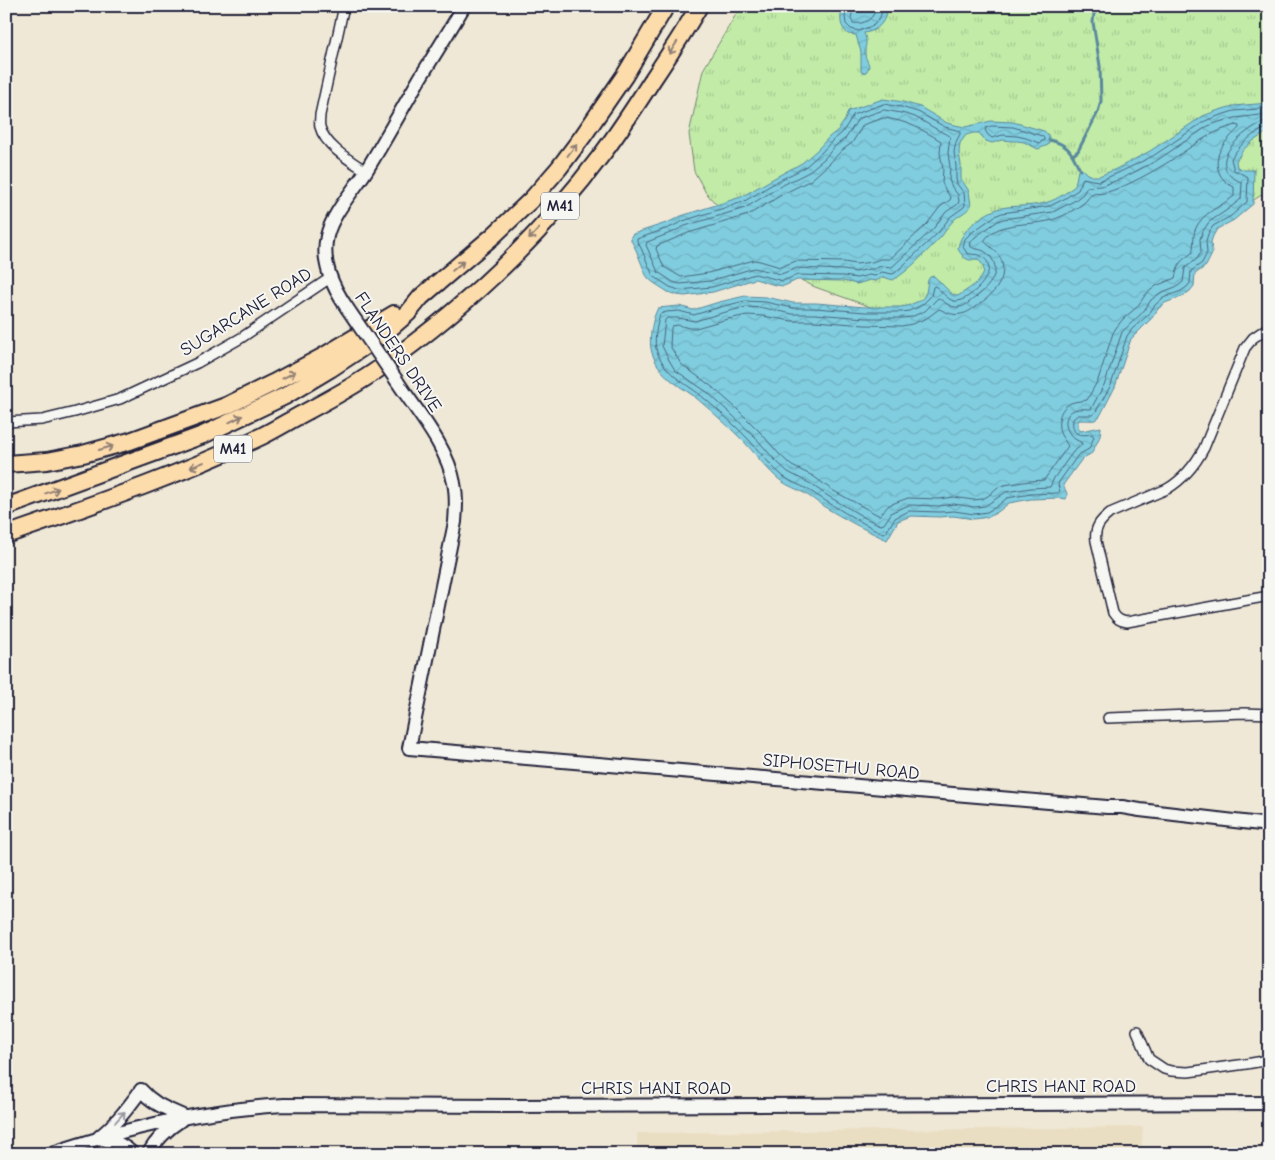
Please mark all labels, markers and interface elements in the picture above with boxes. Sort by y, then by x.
one-way arrow [668,40,678,54]
one-way arrow [567,144,578,157]
road number: M41 [541,192,579,220]
one-way arrow [528,227,540,240]
one-way arrow [452,260,465,271]
street label: SUGARCANE ROAD [177,263,315,361]
street label: FLANDERS DRIVE [350,288,446,416]
one-way arrow [281,369,296,379]
one-way arrow [228,414,243,423]
road number: M41 [214,436,252,462]
one-way arrow [97,442,113,452]
one-way arrow [190,460,205,470]
one-way arrow [44,486,59,495]
street label: SIPHOSETHU ROAD [762,750,920,784]
street label: CHRIS HANI ROAD [986,1076,1136,1097]
street label: CHRIS HANI ROAD [581,1078,731,1099]
one-way arrow [114,1110,126,1123]

